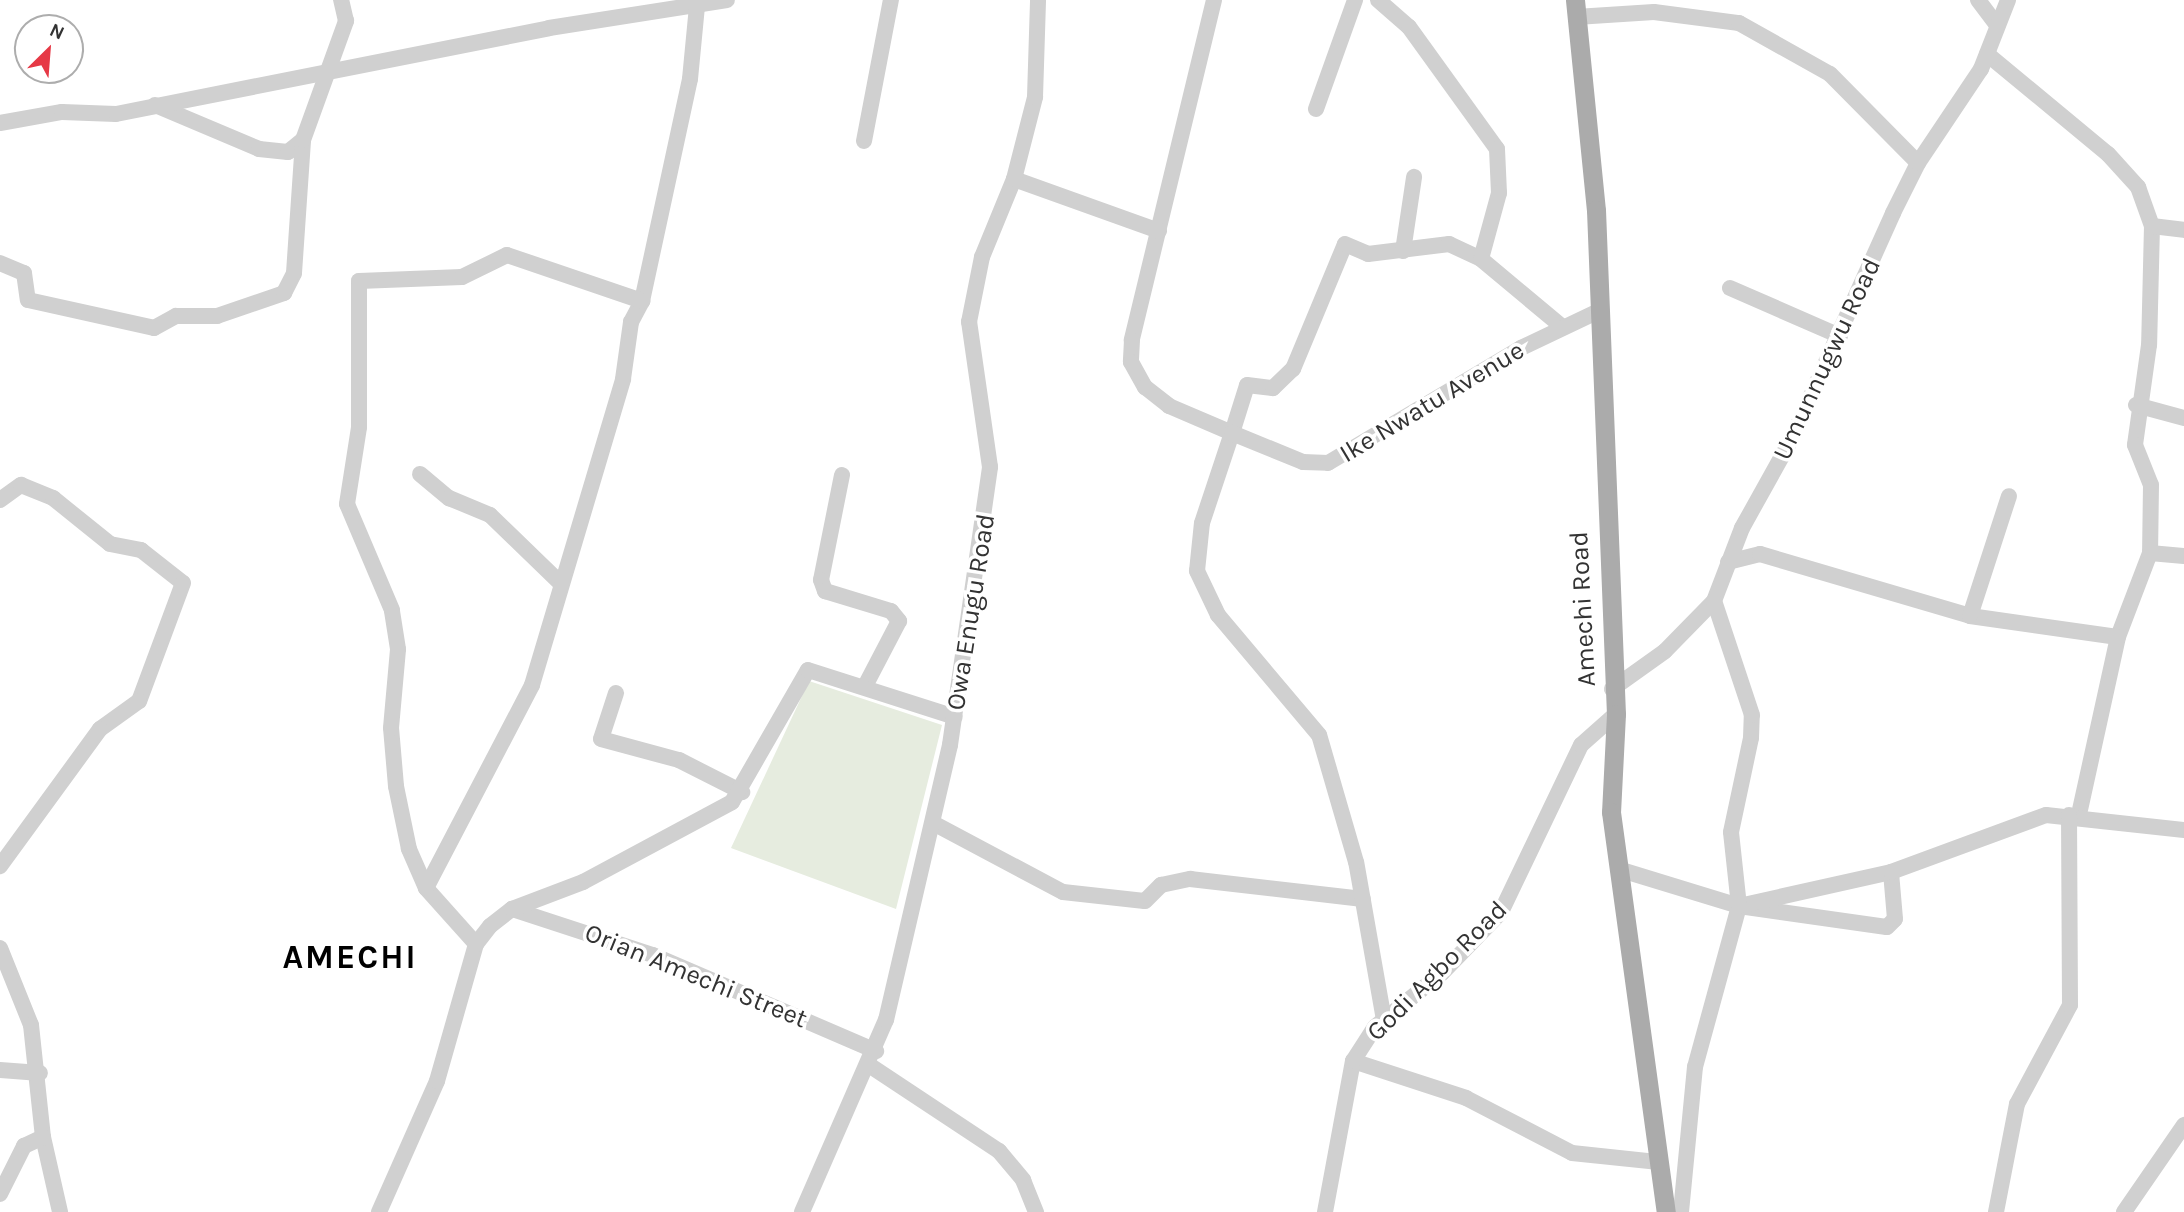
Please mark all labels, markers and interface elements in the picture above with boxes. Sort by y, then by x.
north arrow [14,14,84,84]
text: N [46,19,68,45]
street label: Umunnugwu Road [1766,253,1888,465]
street label: Ike Nwatu Avenue [1334,335,1530,469]
street label: Owa Enugu Road [940,511,1002,713]
street label: Amechi Road [1563,531,1603,687]
street label: Godi Agbo Road [1360,894,1514,1048]
street label: Orian Amechi Street [580,917,812,1035]
district label: AMECHI [283,938,417,978]

